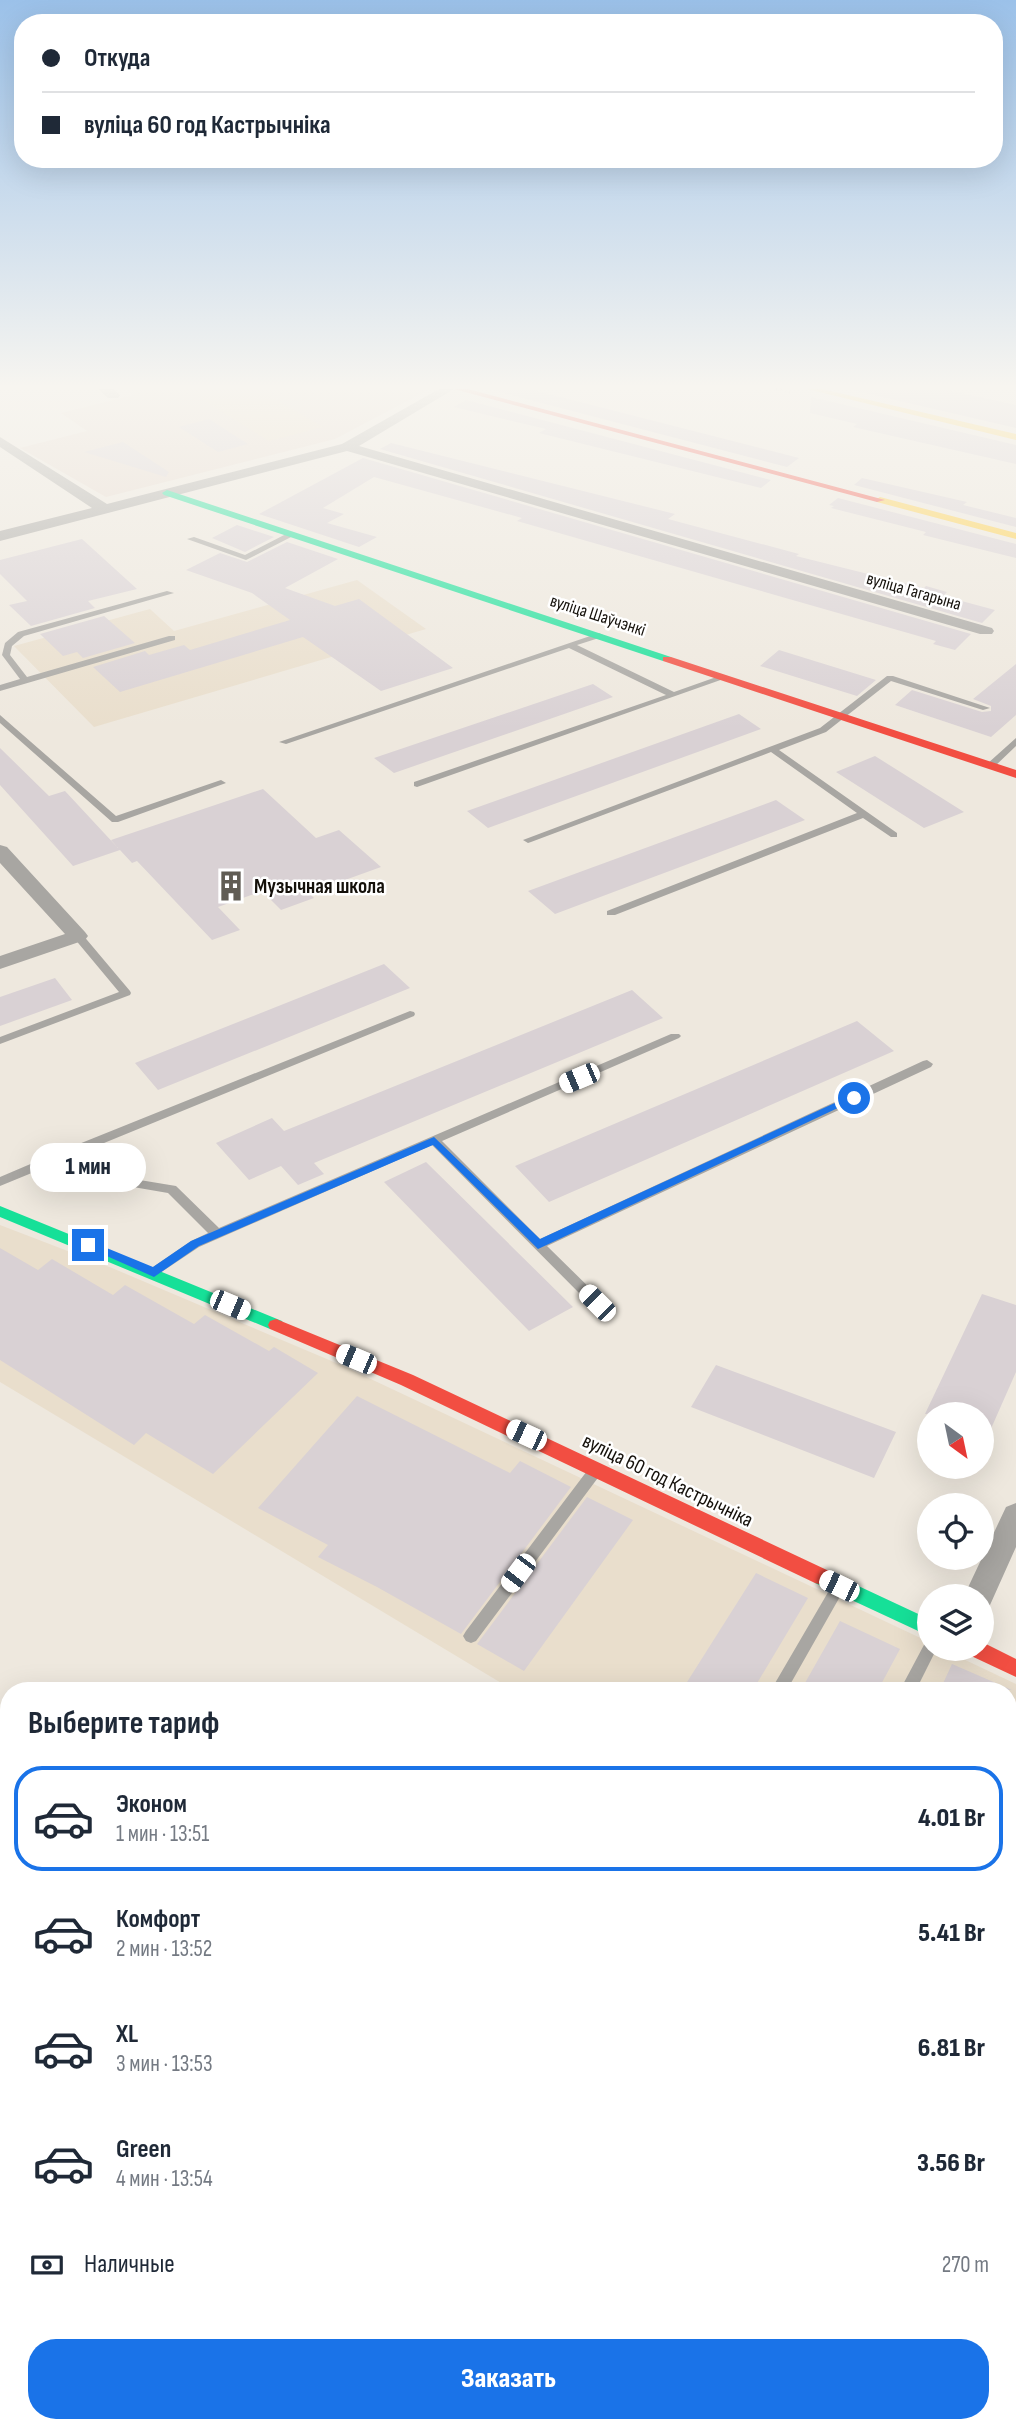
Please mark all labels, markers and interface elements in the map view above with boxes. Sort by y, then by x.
text: Откуда [84,43,150,74]
text: вуліца 60 год Кастрычніка [84,110,331,141]
street label: вуліца Гагарына [864,568,964,615]
street label: вуліца Шаўчэнкі [547,590,648,641]
building icon: Музычная школа [214,869,248,903]
place label: Музычная школа [254,874,385,899]
car [556,1060,603,1096]
route start [838,1082,870,1114]
callout: 1 мин [30,1144,146,1192]
text: 1 мин [65,1153,111,1181]
route end [72,1229,104,1261]
car [575,1281,620,1325]
car [207,1287,254,1323]
car [333,1341,380,1377]
north arrow [917,1402,994,1479]
map controls [917,1402,994,1661]
car [503,1417,550,1453]
street label: вуліца 60 год Кастрычніка [578,1428,757,1533]
button: locate [917,1493,994,1570]
car [497,1550,540,1596]
car [816,1567,863,1605]
button: layers [917,1584,994,1661]
text: Выберите тариф [28,1704,219,1743]
icon: car [32,1787,95,1850]
text: Эконом [116,1789,187,1820]
text: 4.01 Br [918,1803,985,1834]
text: 1 мин · 13:51 [116,1820,209,1848]
icon: car [32,1902,95,1965]
text: Комфорт [116,1904,200,1935]
text: 5.41 Br [918,1918,985,1949]
text: 2 мин · 13:52 [116,1935,212,1963]
icon: car [32,2017,95,2080]
text: XL [116,2019,138,2050]
text: 6.81 Br [918,2033,985,2064]
text: 3 мин · 13:53 [116,2050,213,2078]
icon: car [32,2132,95,2195]
text: Green [116,2134,171,2165]
text: 3.56 Br [917,2148,985,2179]
text: 4 мин · 13:54 [116,2165,213,2193]
icon: cash [28,2246,66,2284]
text: Наличные [84,2249,175,2280]
text: 270 m [942,2251,989,2279]
button: Заказать [28,2339,989,2419]

